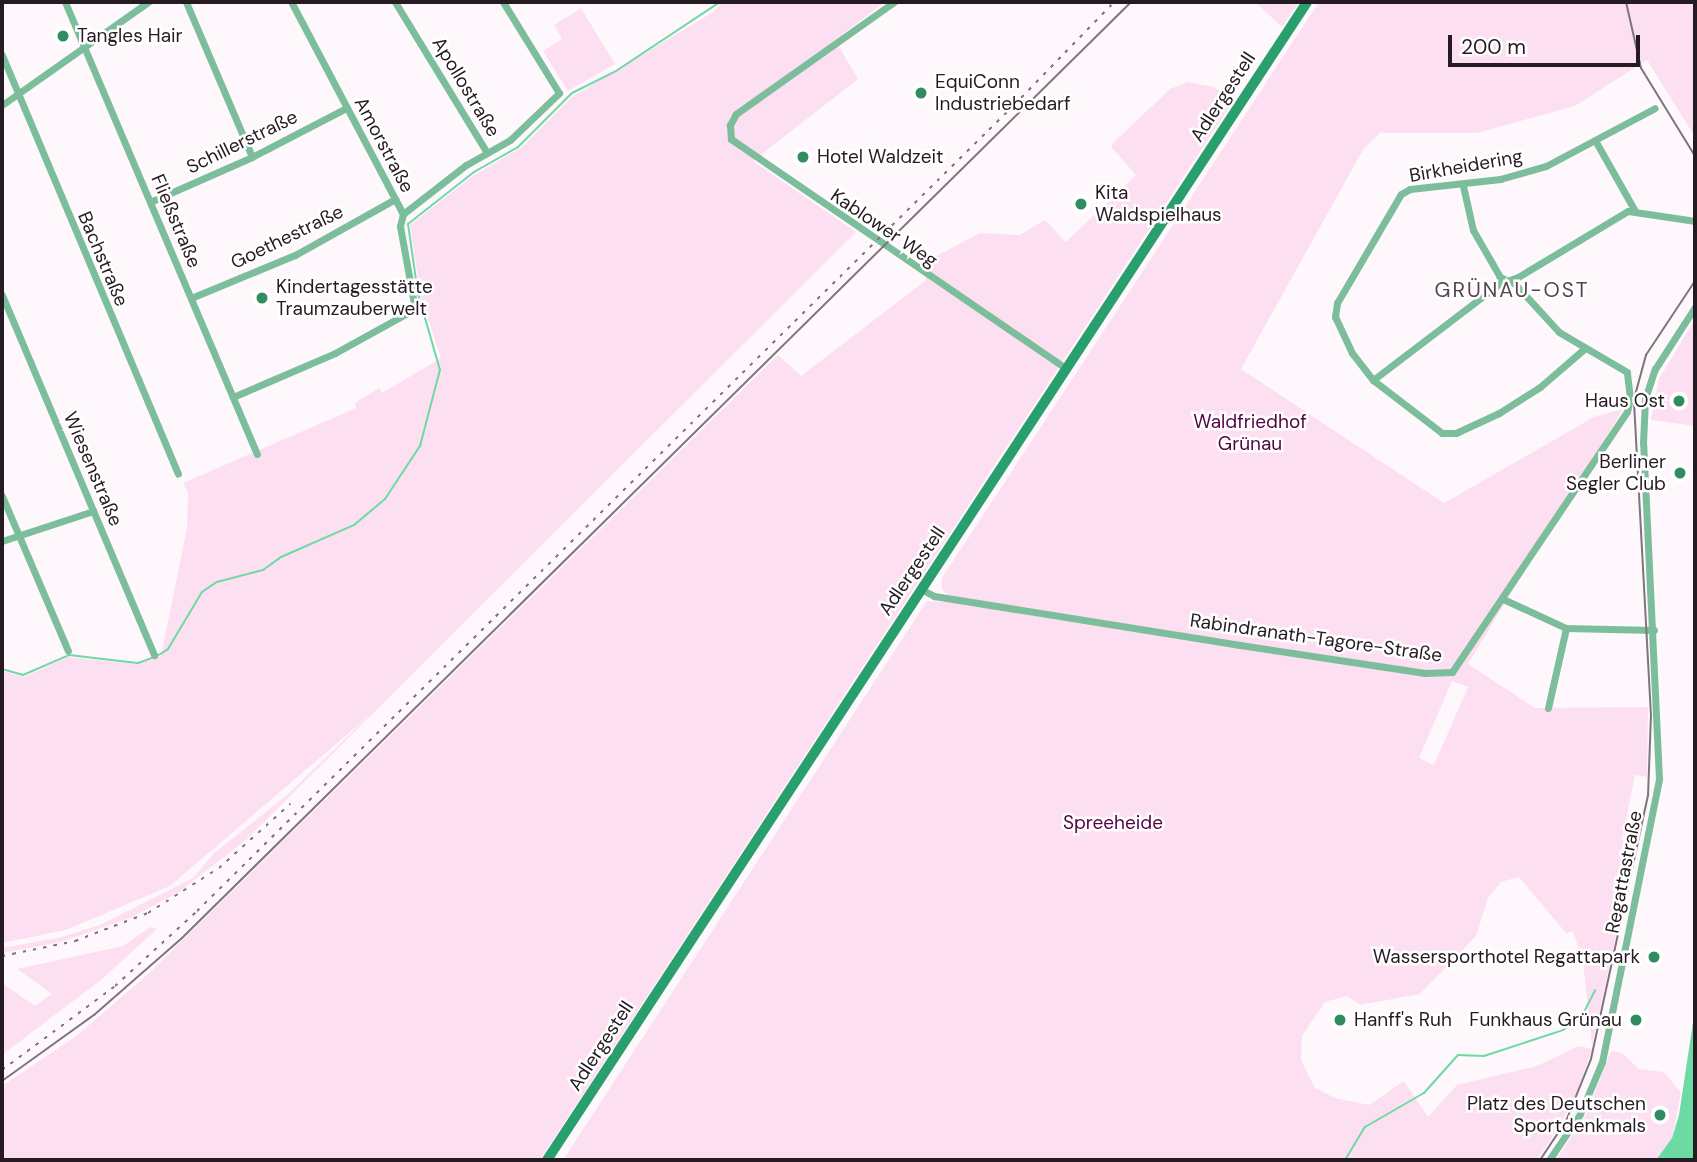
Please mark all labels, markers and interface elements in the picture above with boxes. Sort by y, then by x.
scale bar [1452,21,1644,65]
place label: Tangles Hair [77,25,183,47]
marker: Tangles Hair [55,28,71,44]
street label: Apollostraße [427,33,505,141]
text: 200 m [1461,33,1526,61]
street label: Adlergestell [1186,48,1260,146]
place label: EquiConn Industriebedarf [935,71,1071,115]
marker: EquiConn Industriebedarf [913,85,929,101]
street label: Amorstraße [349,93,419,197]
street label: Schillerstraße [183,105,301,179]
street label: Birkheidering [1408,145,1524,187]
place label: Hotel Waldzeit [817,146,944,168]
marker: Hotel Waldzeit [795,149,811,165]
street label: Fließstraße [146,171,206,271]
place label: Kita Waldspielhaus [1095,182,1222,226]
street label: Kablower Weg [826,184,942,272]
marker: Kita Waldspielhaus [1073,196,1089,212]
street label: Goethestraße [227,200,347,274]
street label: Bachstraße [73,208,133,310]
place label: Kindertagesstätte Traumzauberwelt [276,276,433,320]
district label: GRÜNAU-OST [1436,277,1588,303]
marker: Kindertagesstätte Traumzauberwelt [254,290,270,306]
place label: Haus Ost [1585,390,1665,412]
marker: Haus Ost [1671,393,1687,409]
street label: Wiesenstraße [59,408,127,530]
park label: Waldfriedhof Grünau [1193,411,1307,455]
place label: Berliner Segler Club [1566,451,1666,495]
marker: Berliner Segler Club [1672,465,1688,481]
street label: Adlergestell [874,522,950,620]
street label: Rabindranath-Tagore-Straße [1188,609,1444,667]
street label: Regattastraße [1601,809,1647,935]
park label: Spreeheide [1063,812,1163,834]
place label: Wassersporthotel Regattapark [1373,946,1640,968]
marker: Wassersporthotel Regattapark [1646,949,1662,965]
street label: Adlergestell [564,997,638,1095]
place label: Hanff's Ruh [1354,1009,1452,1031]
place label: Funkhaus Grünau [1469,1009,1622,1031]
marker: Hanff's Ruh [1332,1012,1348,1028]
marker: Funkhaus Grünau [1628,1012,1644,1028]
place label: Platz des Deutschen Sportdenkmals [1467,1093,1646,1137]
marker: Platz des Deutschen Sportdenkmals [1652,1107,1668,1123]

